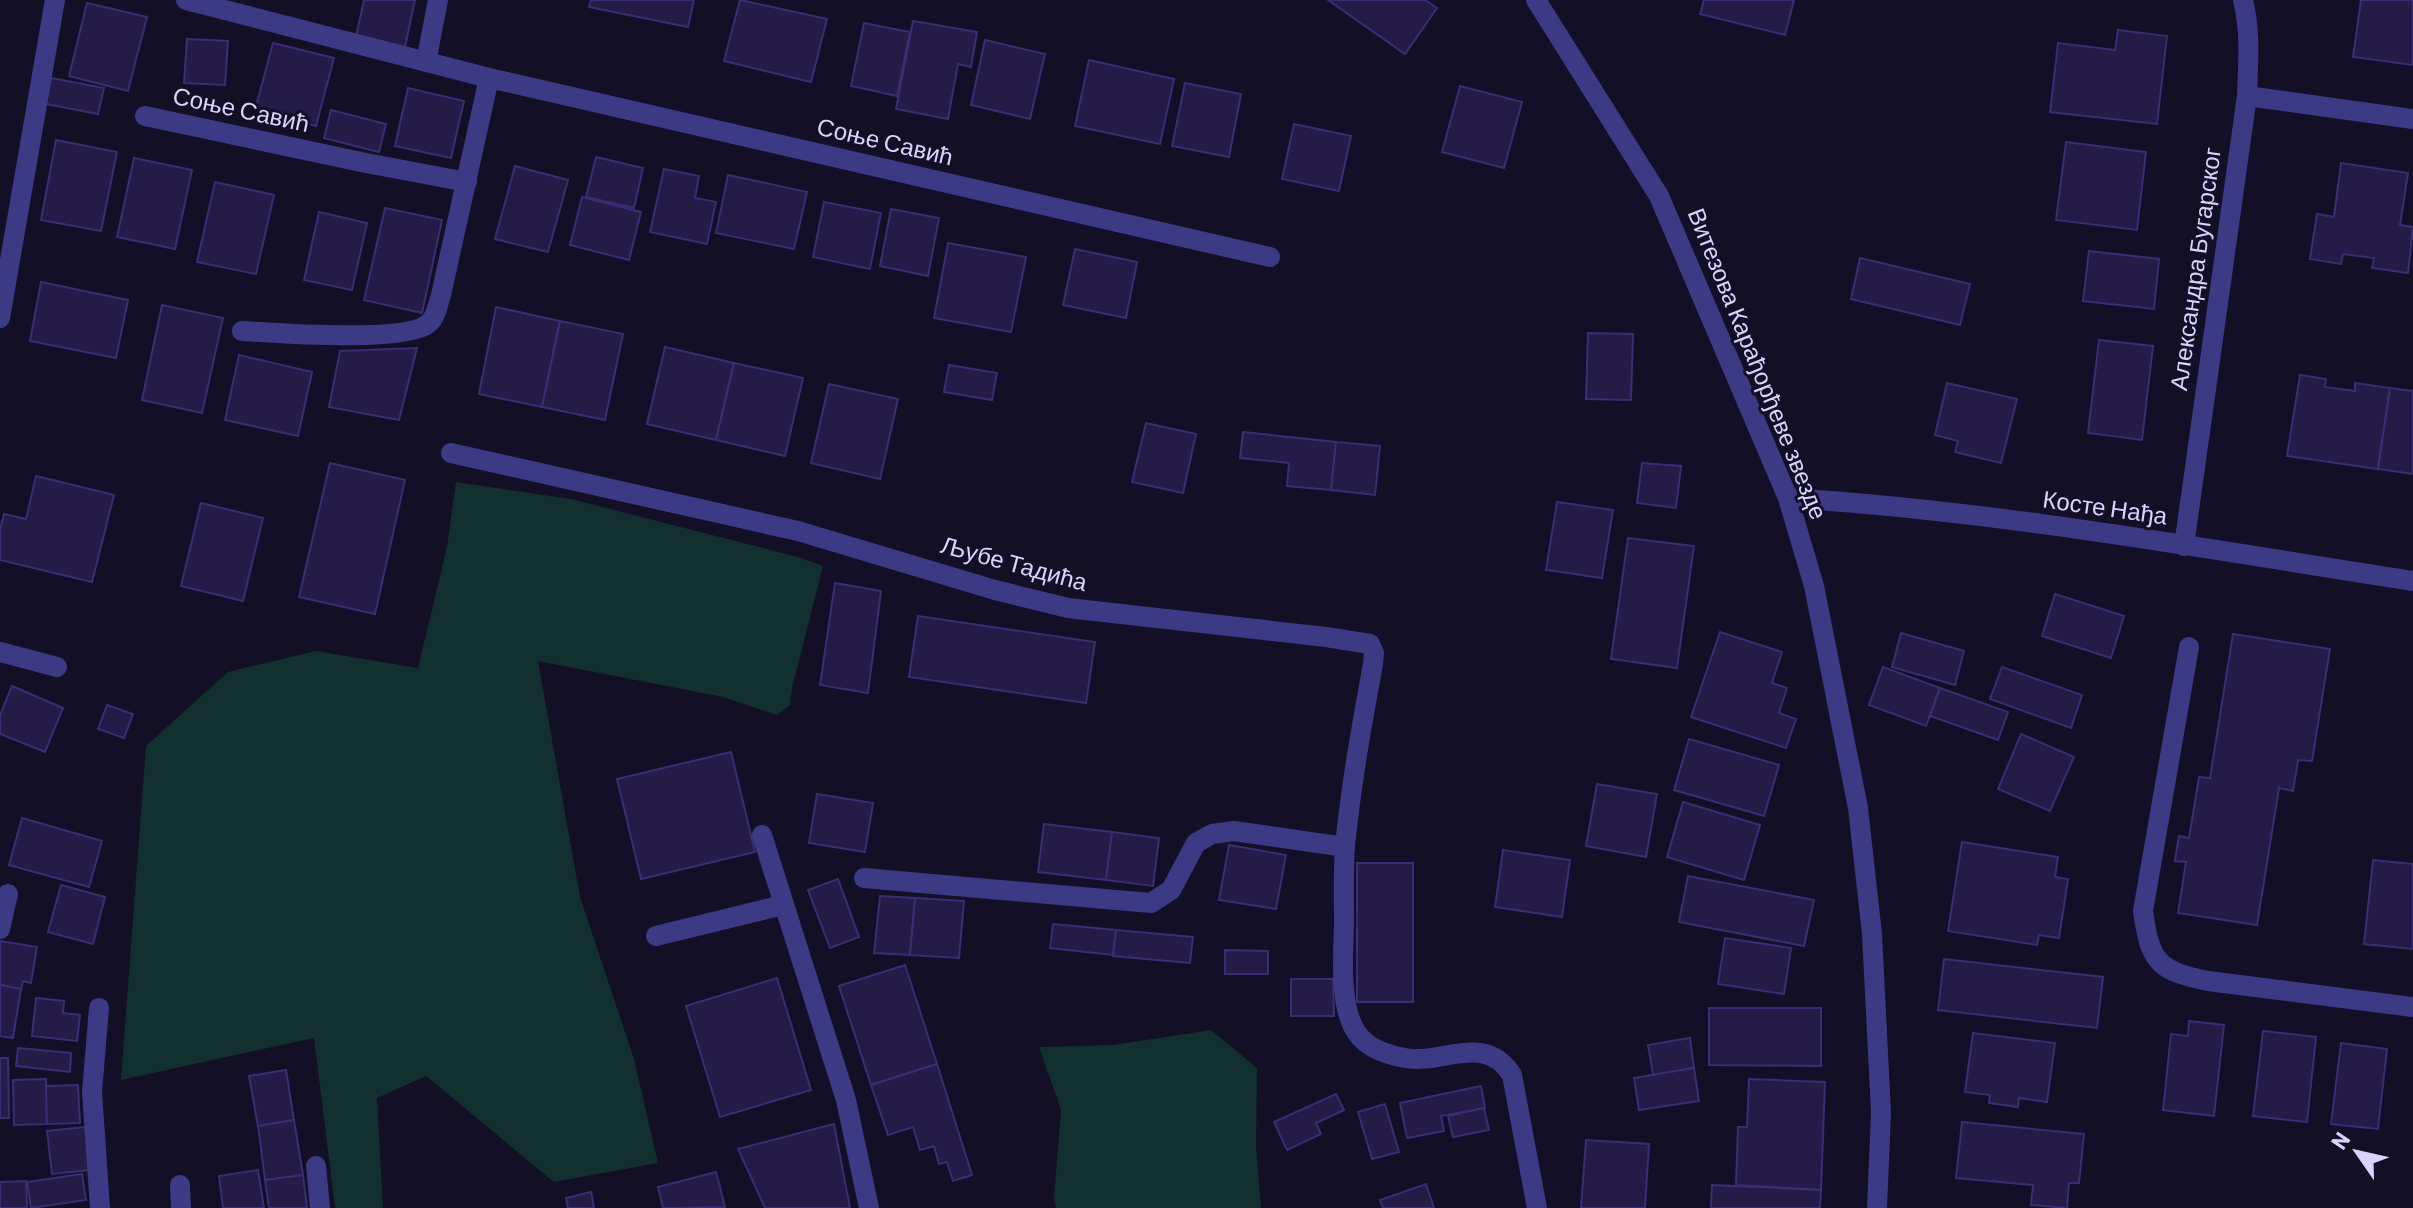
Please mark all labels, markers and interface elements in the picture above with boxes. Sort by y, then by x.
street label: Соње Савић [170,80,312,137]
street label: Соње Савић [814,111,956,170]
street label: Александра Бугарског [2163,145,2226,392]
street label: Витезова Карађорђеве звезде [1683,204,1834,523]
street label: Косте Нађа [2041,483,2170,530]
street label: Љубе Тадића [938,529,1091,596]
north arrow [2317,1112,2397,1192]
text: N [2325,1127,2354,1154]

